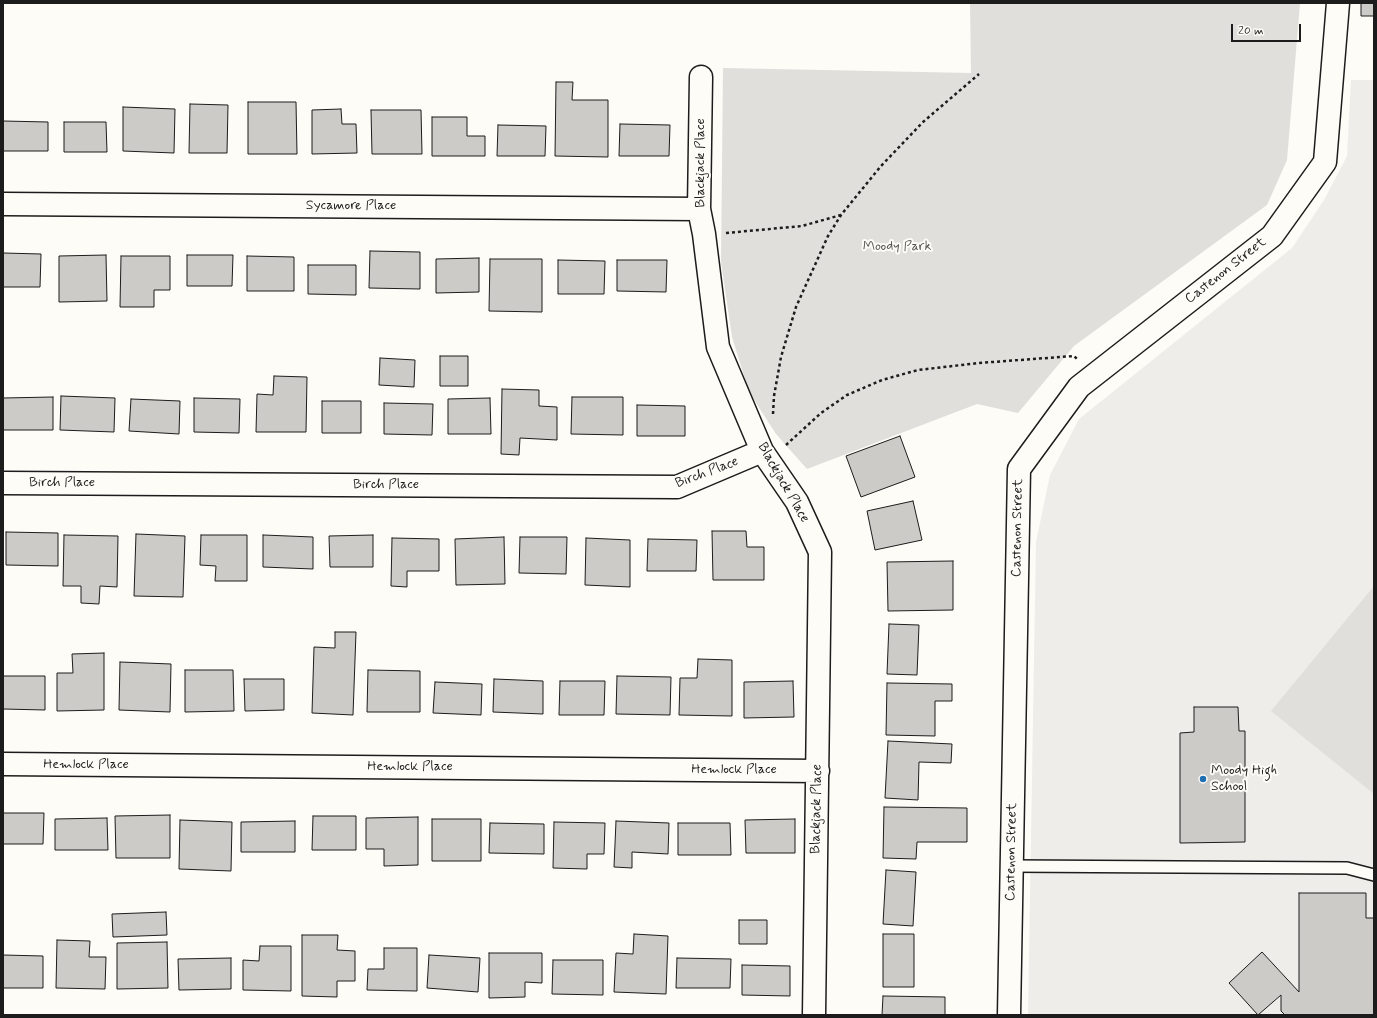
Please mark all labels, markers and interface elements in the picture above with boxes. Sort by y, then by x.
scale bar [1233,16,1303,42]
text: 20 m [1238,23,1264,39]
street label: Blackjack Place [693,118,709,208]
street label: Sycamore Place [306,198,396,214]
street label: Castenon Street [1182,234,1270,308]
park label: Moody Park [863,239,931,255]
street label: Blackjack Place [753,440,813,526]
street label: Birch Place [673,453,741,493]
street label: Birch Place [29,475,95,491]
street label: Birch Place [353,477,419,493]
street label: Castenon Street [1009,479,1027,577]
street label: Hemlock Place [43,757,129,773]
street label: Hemlock Place [367,759,453,775]
street label: Hemlock Place [691,762,777,778]
place label: Moody High School [1211,763,1277,796]
street label: Blackjack Place [808,764,826,854]
marker: Moody High School [1198,774,1208,784]
street label: Castenon Street [1003,803,1021,901]

